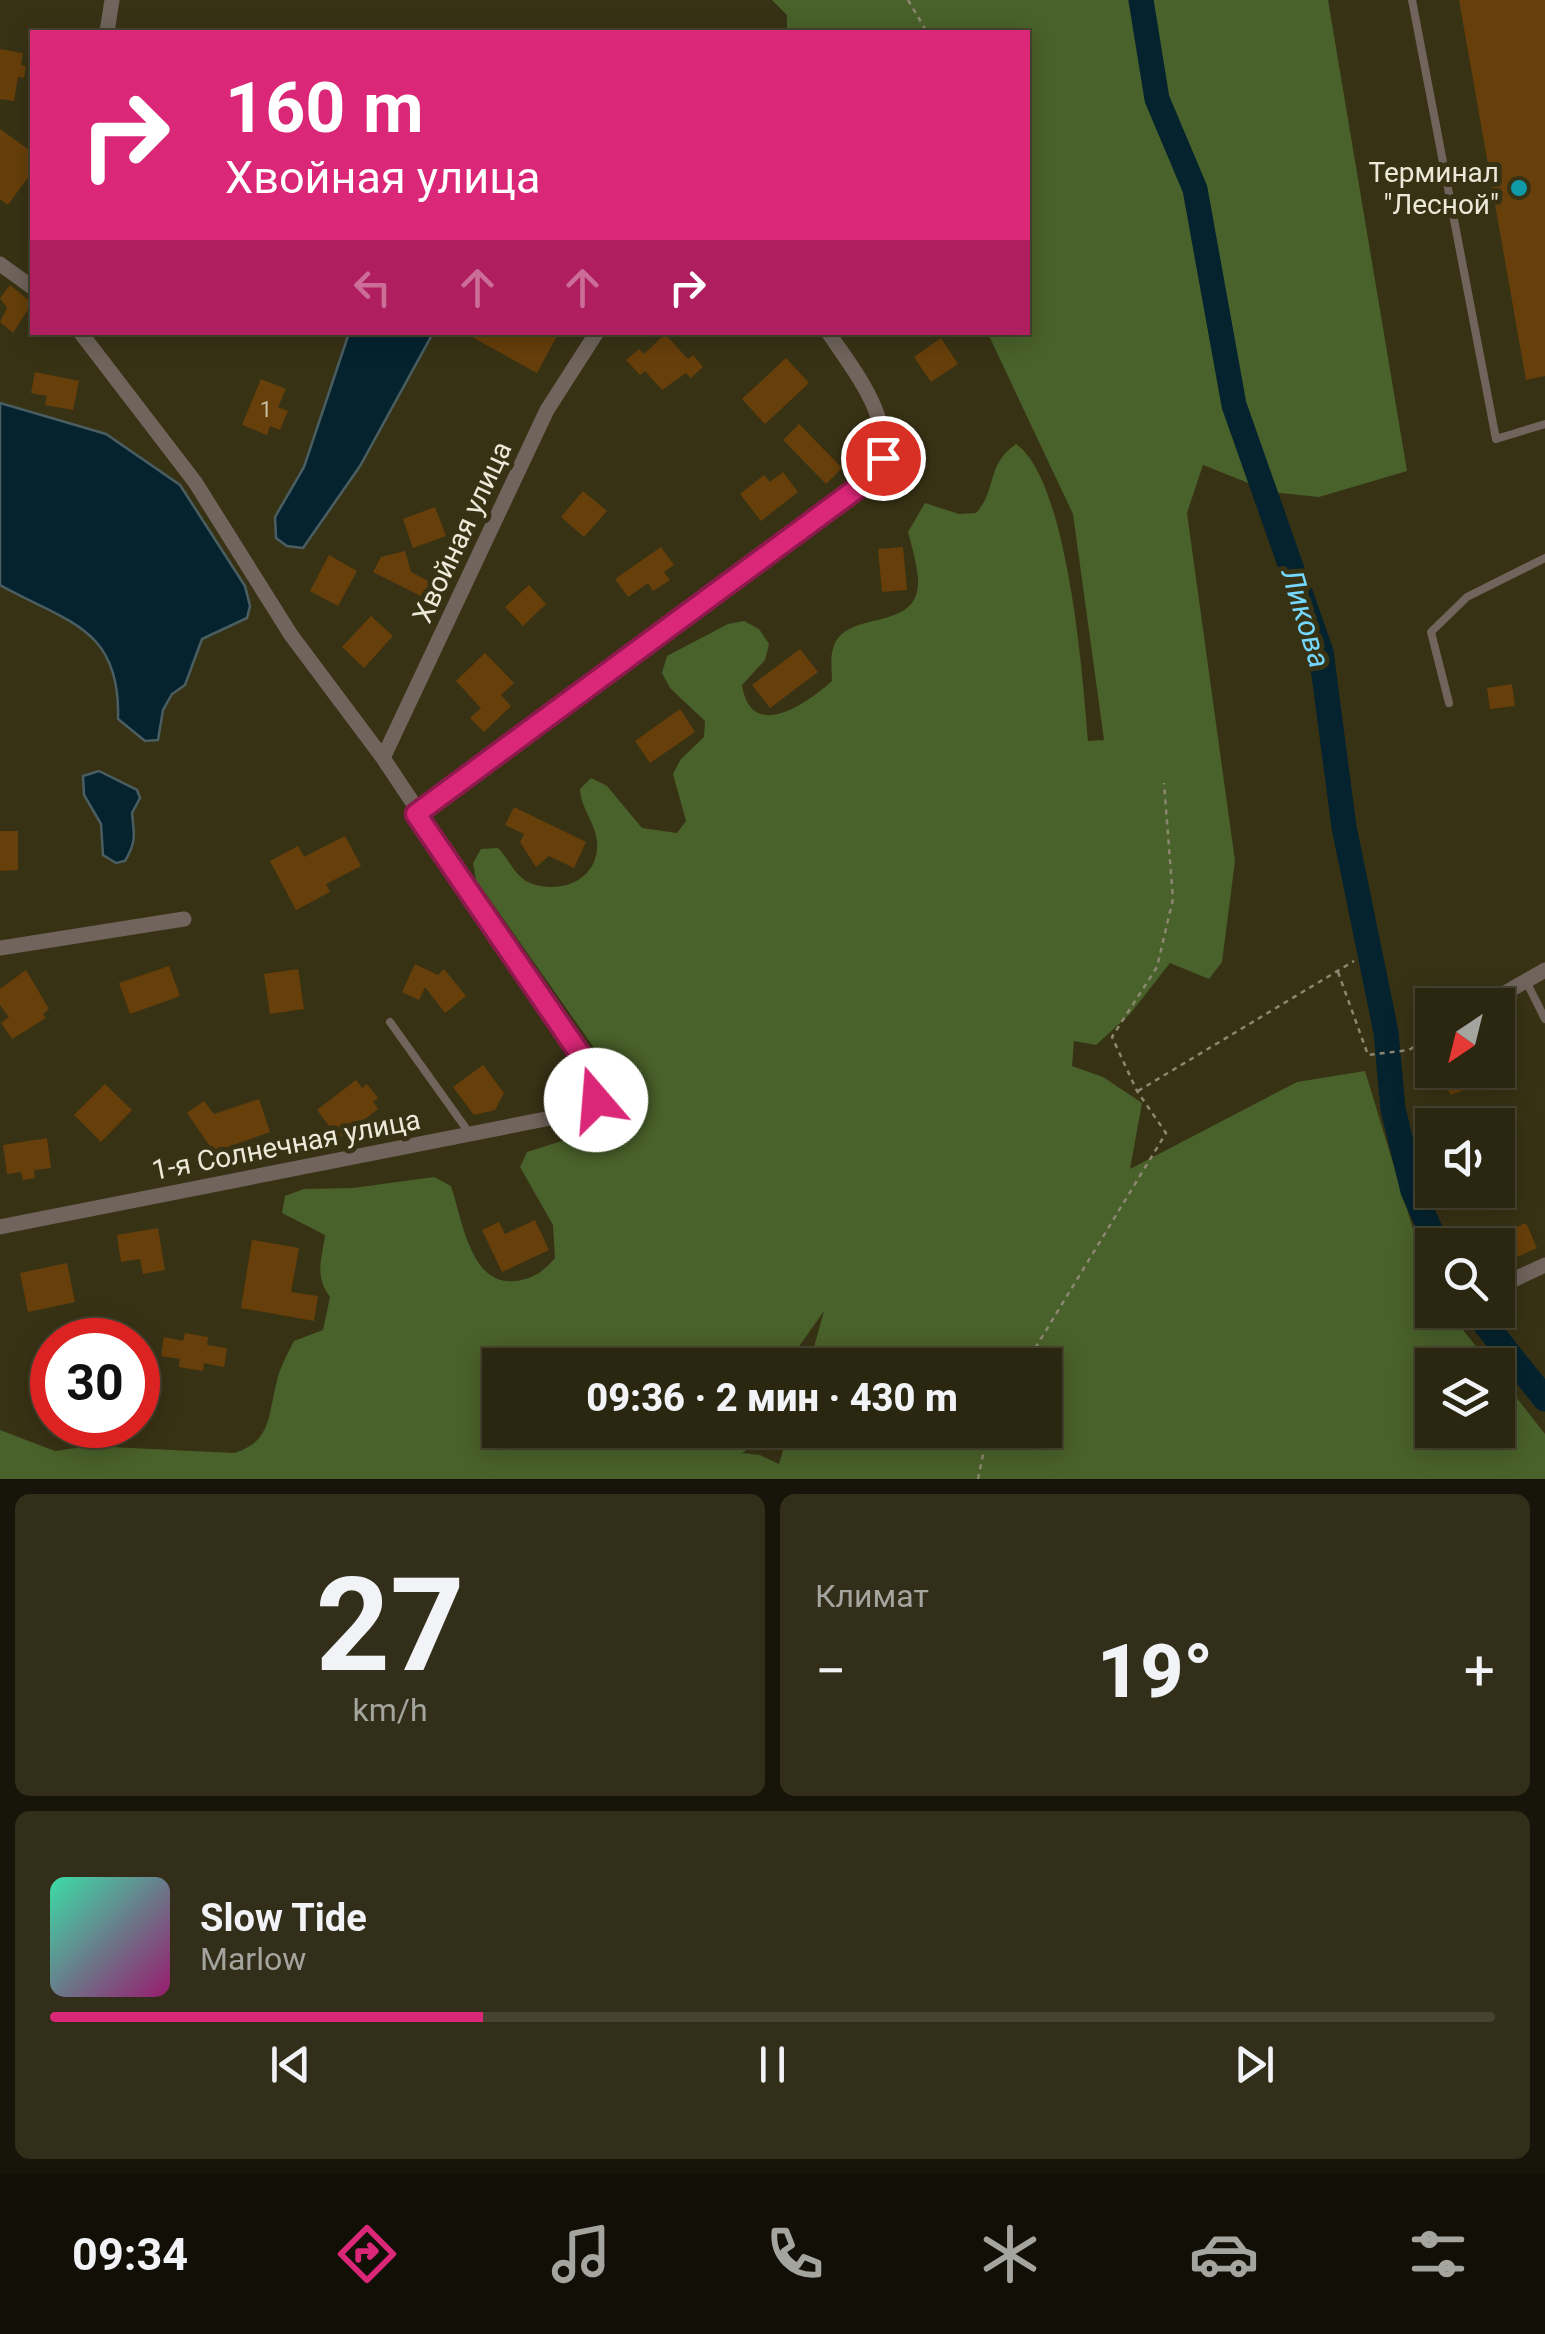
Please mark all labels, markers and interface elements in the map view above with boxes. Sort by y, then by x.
text: 160 m [225,67,424,149]
icon: right [60,70,190,200]
text: Хвойная улица [225,151,540,204]
place label: Терминал "Лесной" [1369,156,1499,221]
marker: Терминал "Лесной" [1508,177,1530,199]
icon: left [345,260,400,315]
icon: ahead [450,260,505,315]
icon: ahead [555,260,610,315]
icon: right [660,260,715,315]
house number: 1 [260,397,272,422]
pin [841,416,926,501]
icon: arrive [856,431,911,486]
street label: Хвойная улица [406,436,518,628]
water label: Ликова [1274,563,1338,672]
north arrow [1415,988,1515,1088]
map controls [1415,988,1515,1448]
position arrow [544,1048,648,1152]
street label: 1-я Солнечная улица [149,1103,423,1187]
button: sound [1415,1108,1515,1208]
button: search [1415,1228,1515,1328]
speed limit sign: 30 [30,1318,160,1448]
button: layers [1415,1348,1515,1448]
text: 09:36 · 2 мин · 430 m [586,1376,958,1420]
text: 27 [315,1549,465,1702]
text: Климат [815,1577,929,1615]
text: 19° [1097,1627,1213,1715]
text: − [815,1639,846,1703]
text: + [1464,1639,1495,1703]
text: km/h [352,1691,428,1729]
text: Slow Tide [200,1896,367,1940]
text: Marlow [200,1940,306,1978]
icon: previous [263,2037,318,2092]
icon: pause [745,2037,800,2092]
icon: next [1227,2037,1282,2092]
icon: directions [332,2219,402,2289]
icon: music [546,2219,616,2289]
icon: phone [760,2219,830,2289]
icon: climate [975,2219,1045,2289]
icon: car [1189,2219,1259,2289]
icon: filters [1403,2219,1473,2289]
text: 09:34 [72,2228,188,2281]

